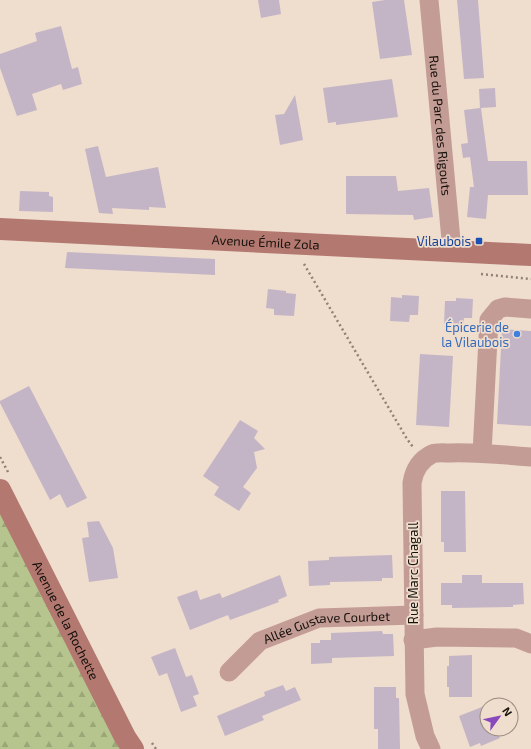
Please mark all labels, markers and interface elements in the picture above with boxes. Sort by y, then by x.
street label: Rue du Parc des Rigouts [426,55,455,196]
street label: Avenue Émile Zola [211,231,320,253]
place label: Vilaubois [417,233,471,249]
marker: Vilaubois [474,236,484,246]
place label: Épicerie de la Vilaubois [441,318,509,350]
marker: Épicerie de la Vilaubois [512,329,522,339]
street label: Rue Marc Chagall [405,522,421,624]
street label: Avenue de la Rochette [29,558,103,682]
street label: Allée Gustave Courbet [261,608,390,647]
north arrow [479,697,519,737]
text: N [500,704,515,718]

